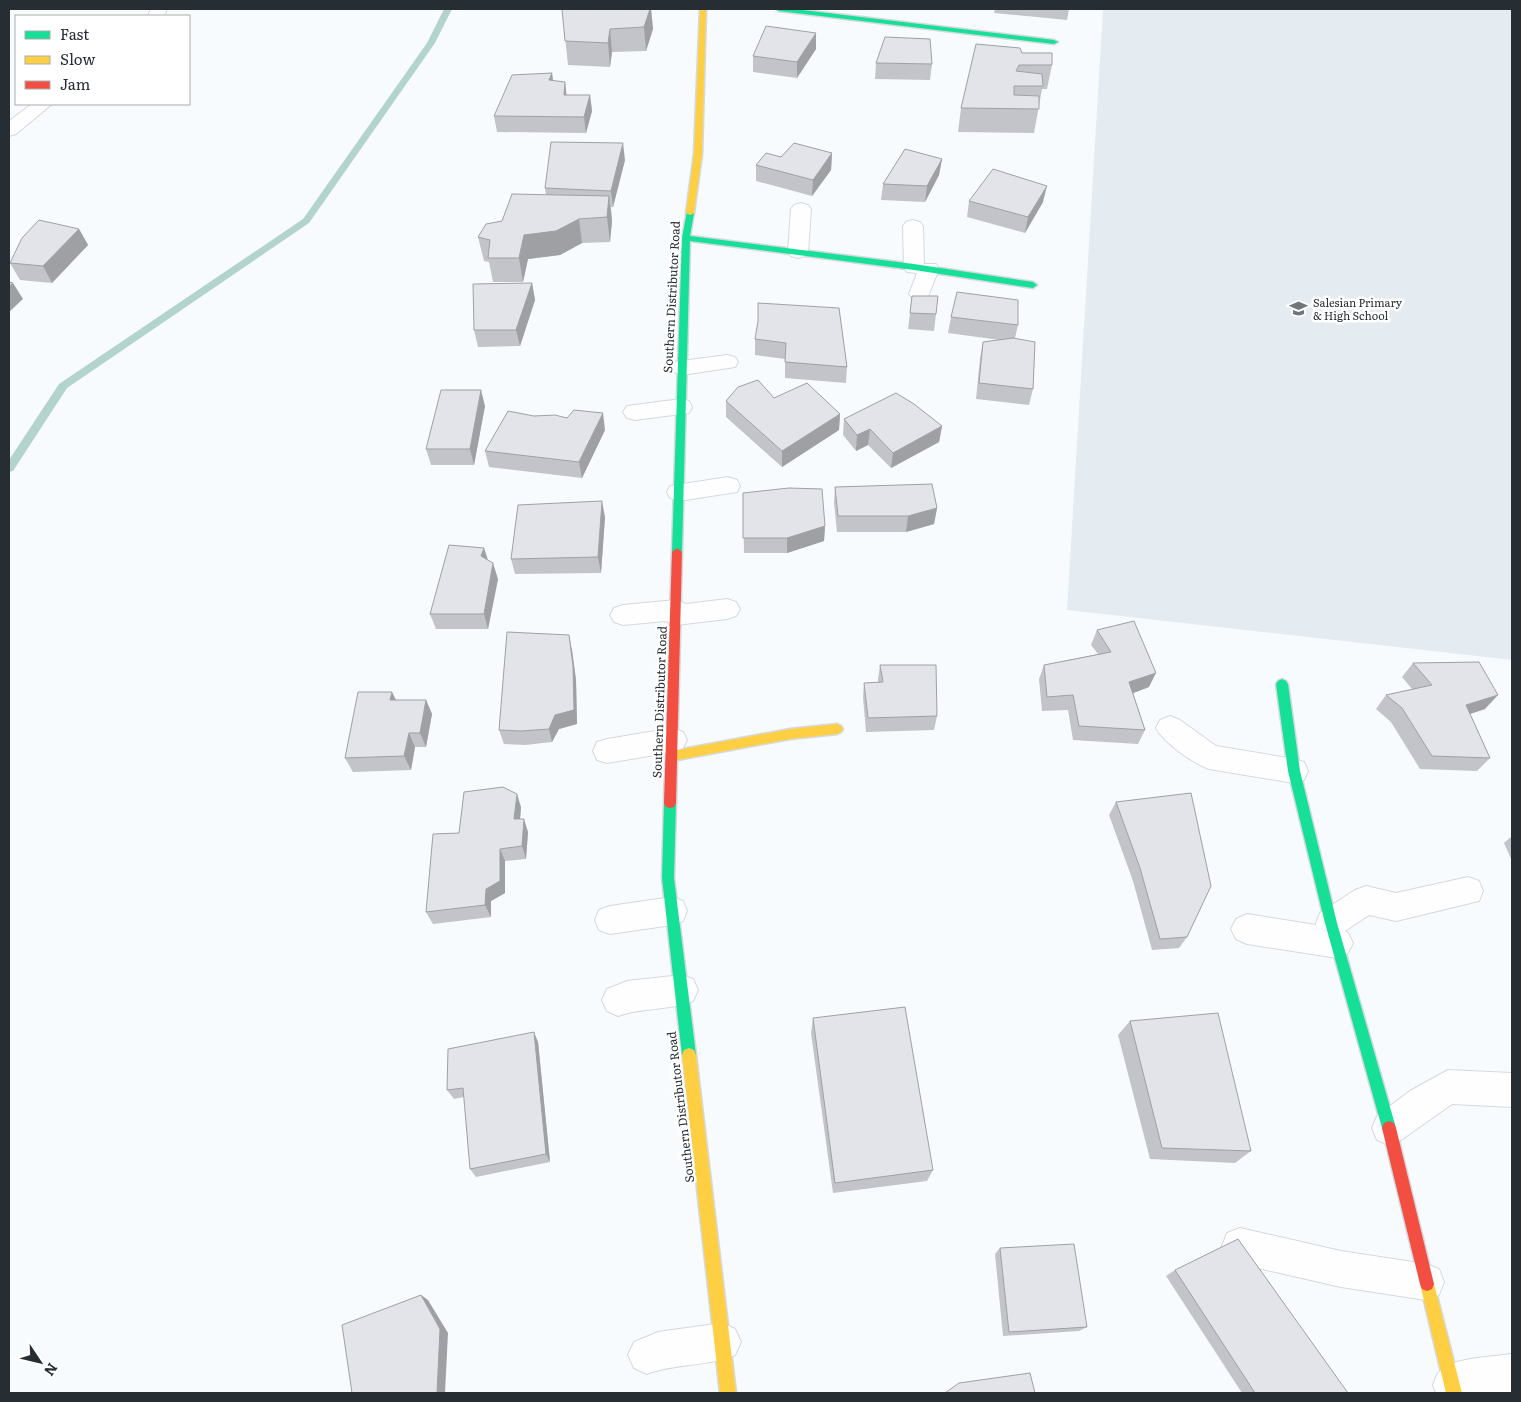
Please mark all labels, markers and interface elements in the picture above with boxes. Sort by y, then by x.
legend [15,15,190,105]
text: Fast [60,22,89,45]
text: Slow [60,47,95,70]
text: Jam [60,72,91,95]
street label: Southern Distributor Road [658,220,684,373]
place label: Salesian Primary & High School [1313,294,1403,323]
school or university icon: Salesian Primary & High School [1289,299,1309,319]
street label: Southern Distributor Road [647,625,671,778]
street label: Southern Distributor Road [662,1030,698,1184]
north arrow [15,1337,65,1387]
text: N [40,1359,63,1381]

